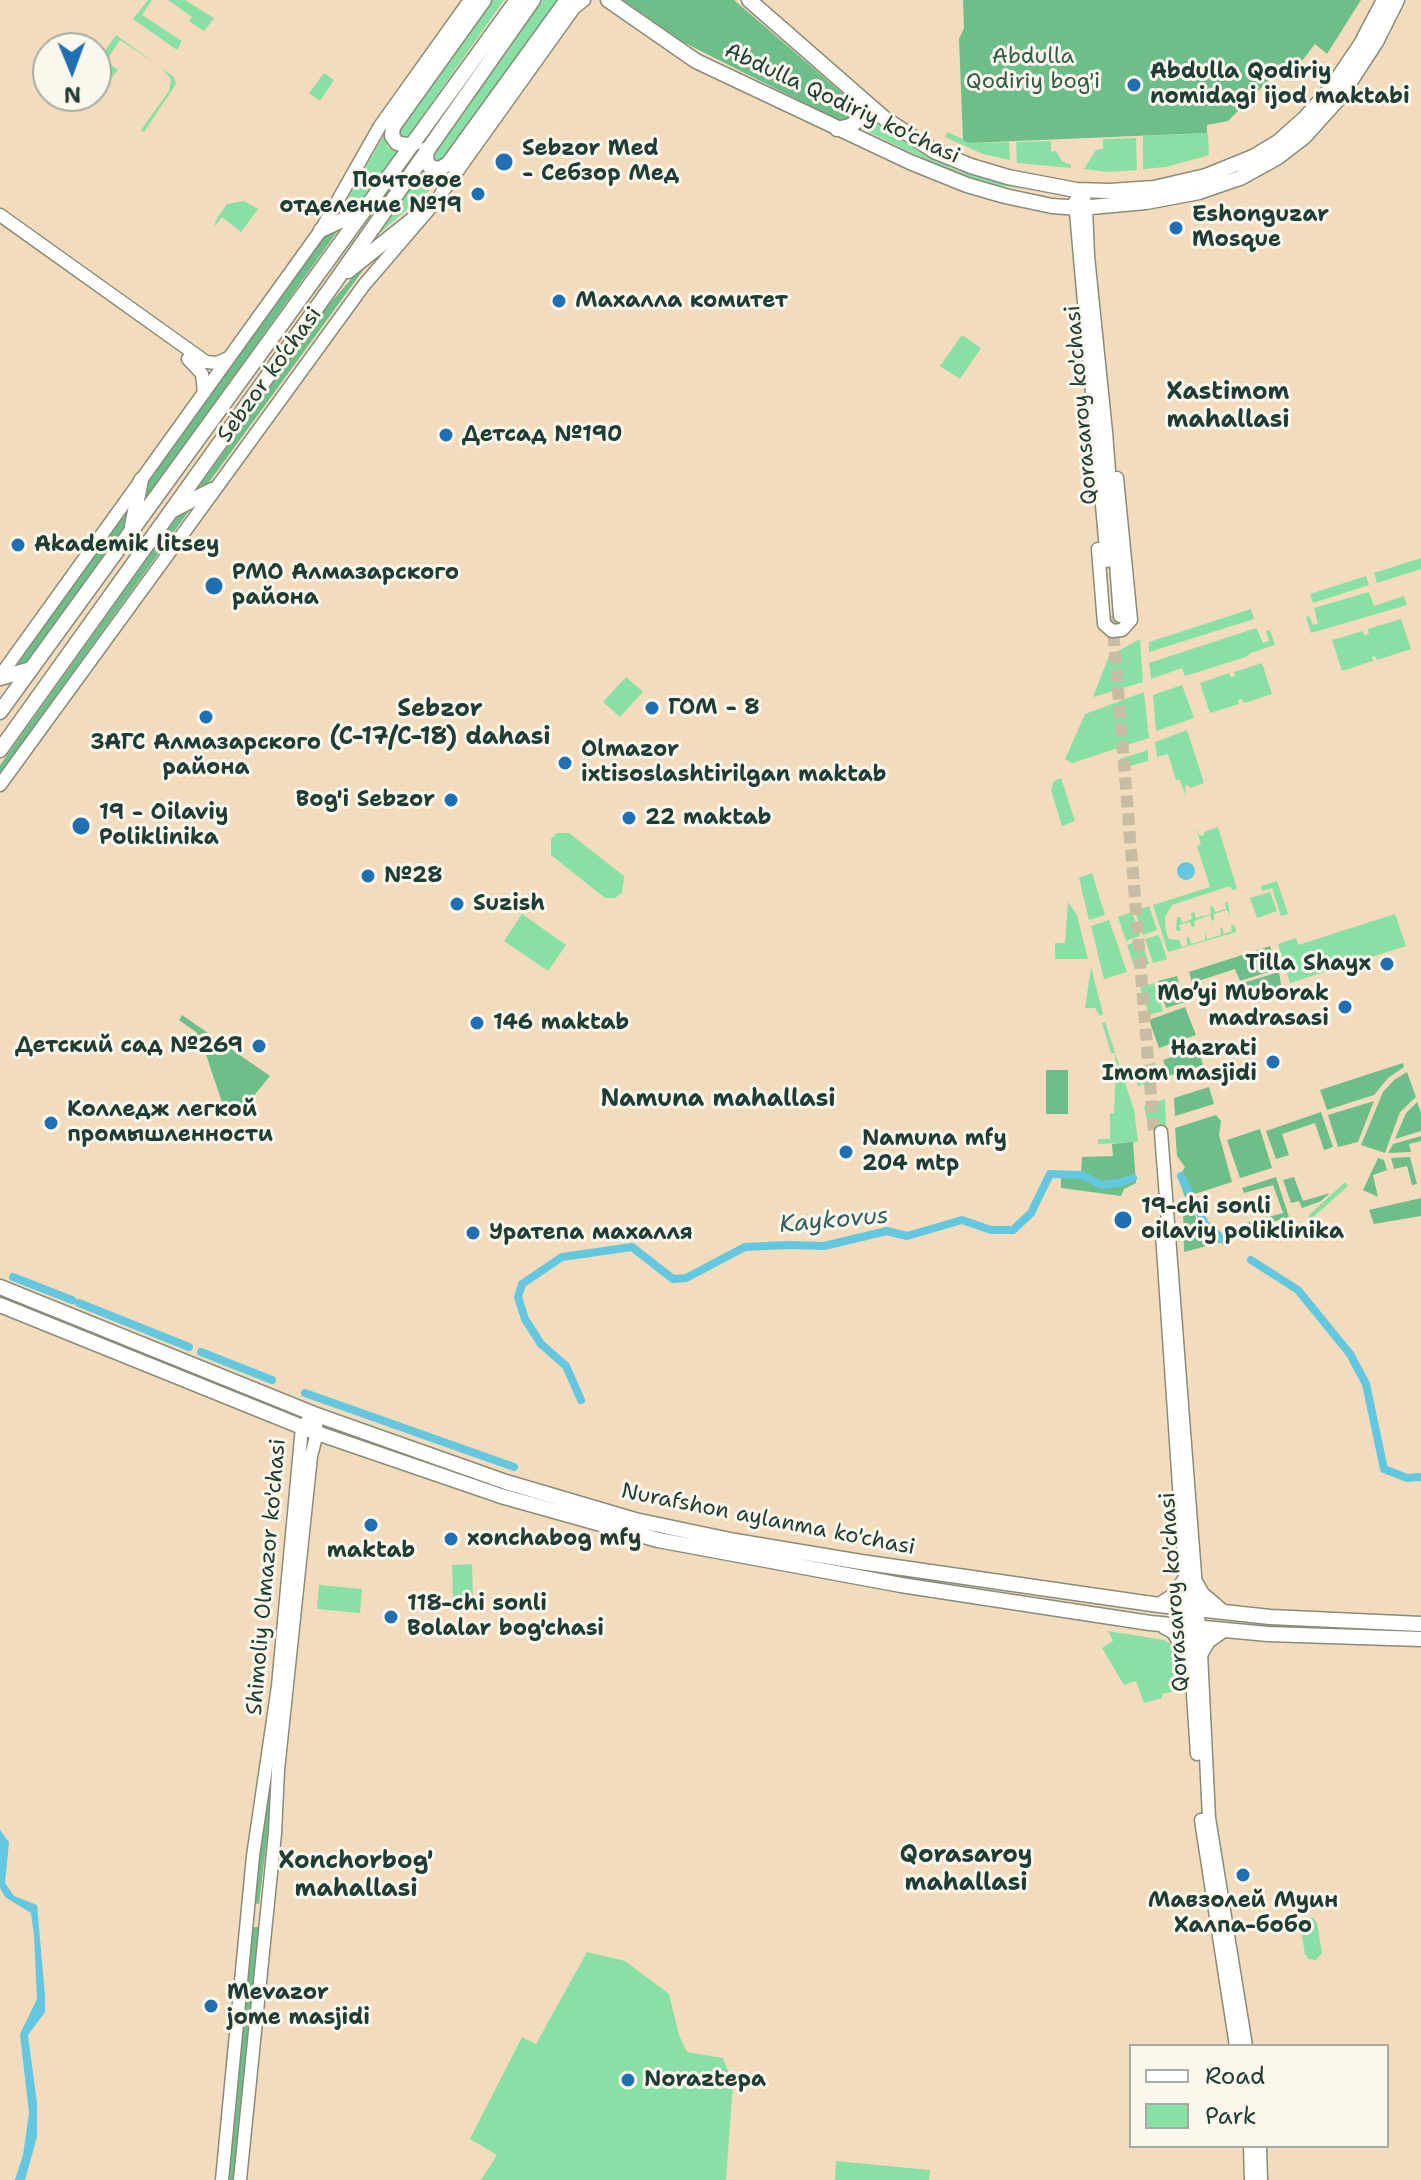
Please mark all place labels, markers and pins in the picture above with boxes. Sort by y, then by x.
place label: Abdulla Qodiriy nomidagi ijod maktabi [1150,59,1410,110]
marker: Abdulla Qodiriy nomidagi ijod maktabi [1125,76,1143,94]
place label: Sebzor Med - Себзор Мед [522,136,679,188]
marker: Sebzor Med - Себзор Мед [493,151,515,173]
place label: Почтовое отделение №19 [279,168,462,220]
marker: Почтовое отделение №19 [469,185,487,203]
place label: Eshonguzar Mosque [1192,202,1329,254]
marker: Eshonguzar Mosque [1167,219,1185,237]
place label: Махалла комитет [575,288,788,314]
marker: Махалла комитет [550,292,568,310]
place label: Детсад №190 [462,422,622,448]
marker: Детсад №190 [437,426,455,444]
place label: Akademik litsey [34,532,219,558]
marker: Akademik litsey [9,536,27,554]
place label: РМО Алмазарского района [232,560,459,612]
marker: РМО Алмазарского района [203,575,225,597]
place label: ГОМ - 8 [668,695,760,721]
marker: ГОМ - 8 [643,699,661,717]
marker: ЗАГС Алмазарского района [197,708,215,726]
place label: ЗАГС Алмазарского района [91,730,321,782]
place label: Olmazor ixtisoslashtirilgan maktab [581,737,886,788]
marker: Olmazor ixtisoslashtirilgan maktab [556,754,574,772]
place label: Bog'i Sebzor [296,787,435,813]
marker: Bog'i Sebzor [442,791,460,809]
place label: 19 - Oilaviy Poliklinika [99,800,228,852]
place label: 22 maktab [645,805,771,831]
marker: 22 maktab [620,809,638,827]
marker: 19 - Oilaviy Poliklinika [70,815,92,837]
place label: №28 [384,863,443,889]
marker: №28 [359,867,377,885]
place label: Suzish [473,891,545,917]
marker: Suzish [448,895,466,913]
place label: Tilla Shayx [1245,951,1371,977]
marker: Tilla Shayx [1378,955,1396,973]
place label: Mo’yi Muborak madrasasi [1157,981,1329,1032]
marker: Mo’yi Muborak madrasasi [1336,998,1354,1016]
place label: 146 maktab [493,1010,629,1036]
marker: 146 maktab [468,1014,486,1032]
place label: Детский сад №269 [15,1033,243,1059]
place label: Hazrati Imom masjidi [1102,1036,1257,1088]
marker: Детский сад №269 [250,1037,268,1055]
marker: Hazrati Imom masjidi [1264,1053,1282,1071]
place label: Колледж легкой промышленности [67,1097,273,1148]
marker: Колледж легкой промышленности [42,1114,60,1132]
place label: Namuna mfy 204 mtp [862,1126,1007,1178]
marker: Namuna mfy 204 mtp [837,1143,855,1161]
place label: 19-chi sonli oilaviy poliklinika [1141,1194,1344,1246]
marker: 19-chi sonli oilaviy poliklinika [1112,1209,1134,1231]
place label: Уратепа махалля [489,1220,693,1246]
marker: Уратепа махалля [464,1224,482,1242]
marker: maktab [362,1516,380,1534]
place label: xonchabog mfy [467,1526,641,1552]
marker: xonchabog mfy [442,1530,460,1548]
place label: maktab [327,1538,415,1564]
place label: 118-chi sonli Bolalar bog'chasi [407,1591,604,1642]
marker: 118-chi sonli Bolalar bog'chasi [382,1608,400,1626]
marker: Мавзолей Муин Халпа-бобо [1234,1866,1252,1884]
place label: Мавзолей Муин Халпа-бобо [1148,1888,1338,1940]
place label: Mevazor jome masjidi [227,1980,370,2032]
marker: Mevazor jome masjidi [202,1997,220,2015]
place label: Noraztepa [644,2067,766,2093]
marker: Noraztepa [619,2071,637,2089]

